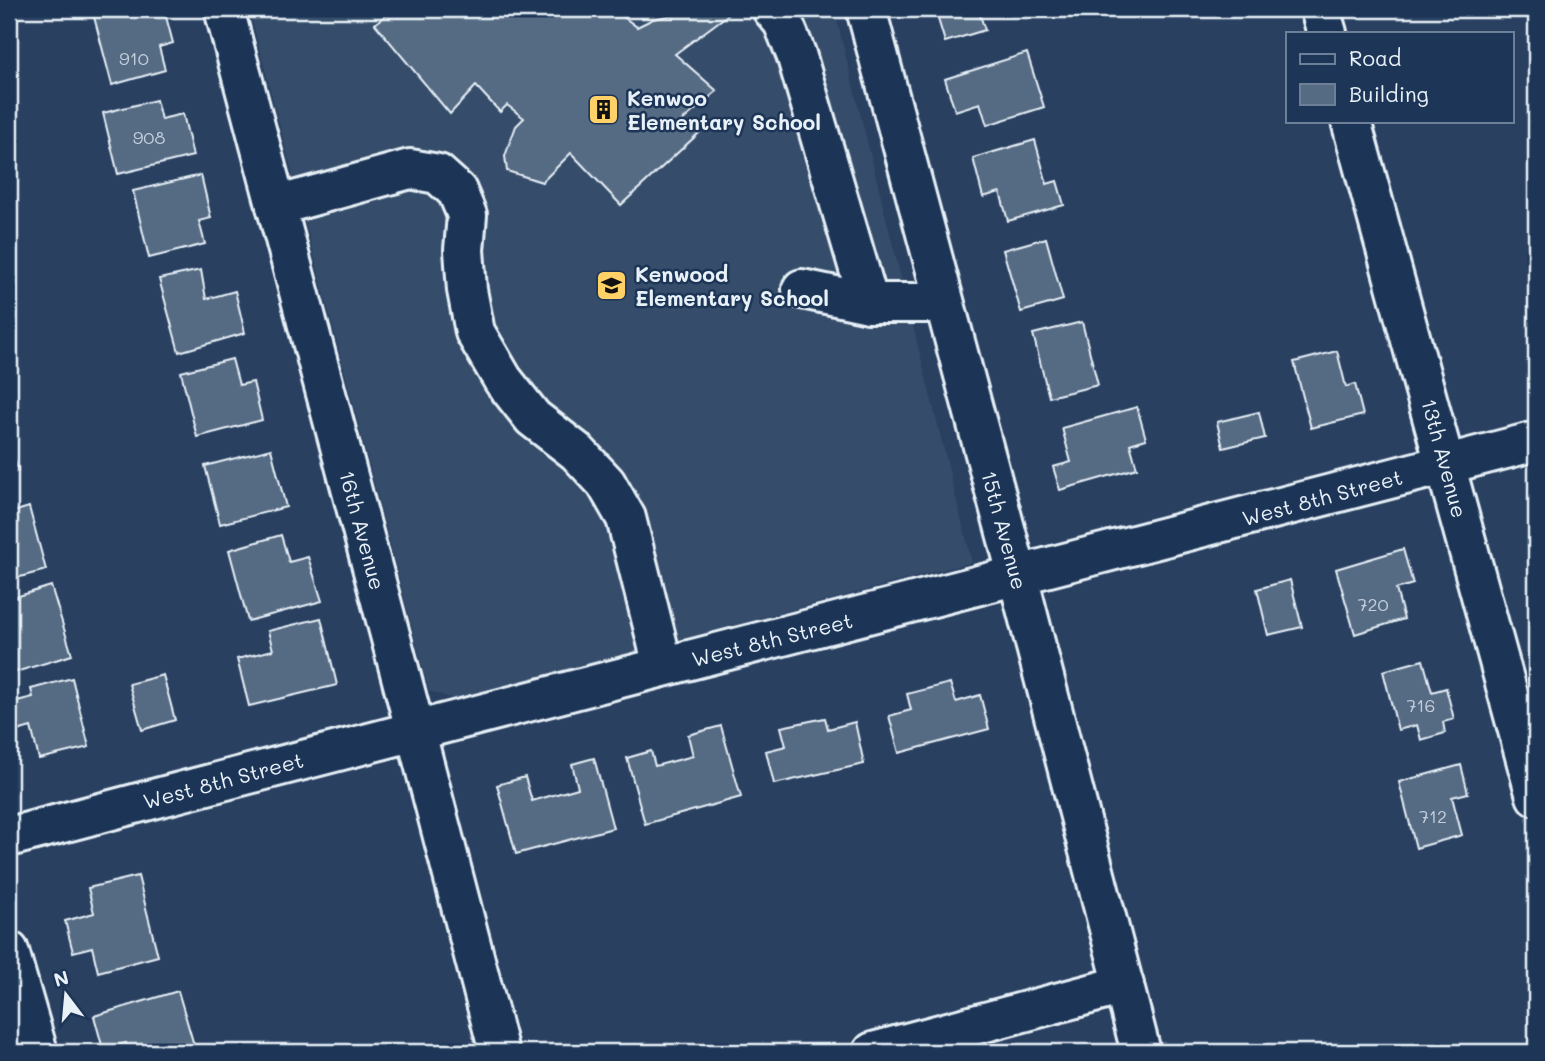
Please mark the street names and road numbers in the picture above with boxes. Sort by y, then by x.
street label: 13th Avenue [1416,396,1474,520]
street label: West 8th Street [1239,463,1405,531]
street label: 16th Avenue [334,467,392,593]
street label: 15th Avenue [976,468,1034,592]
street label: West 8th Street [689,606,855,672]
street label: West 8th Street [140,746,306,814]

